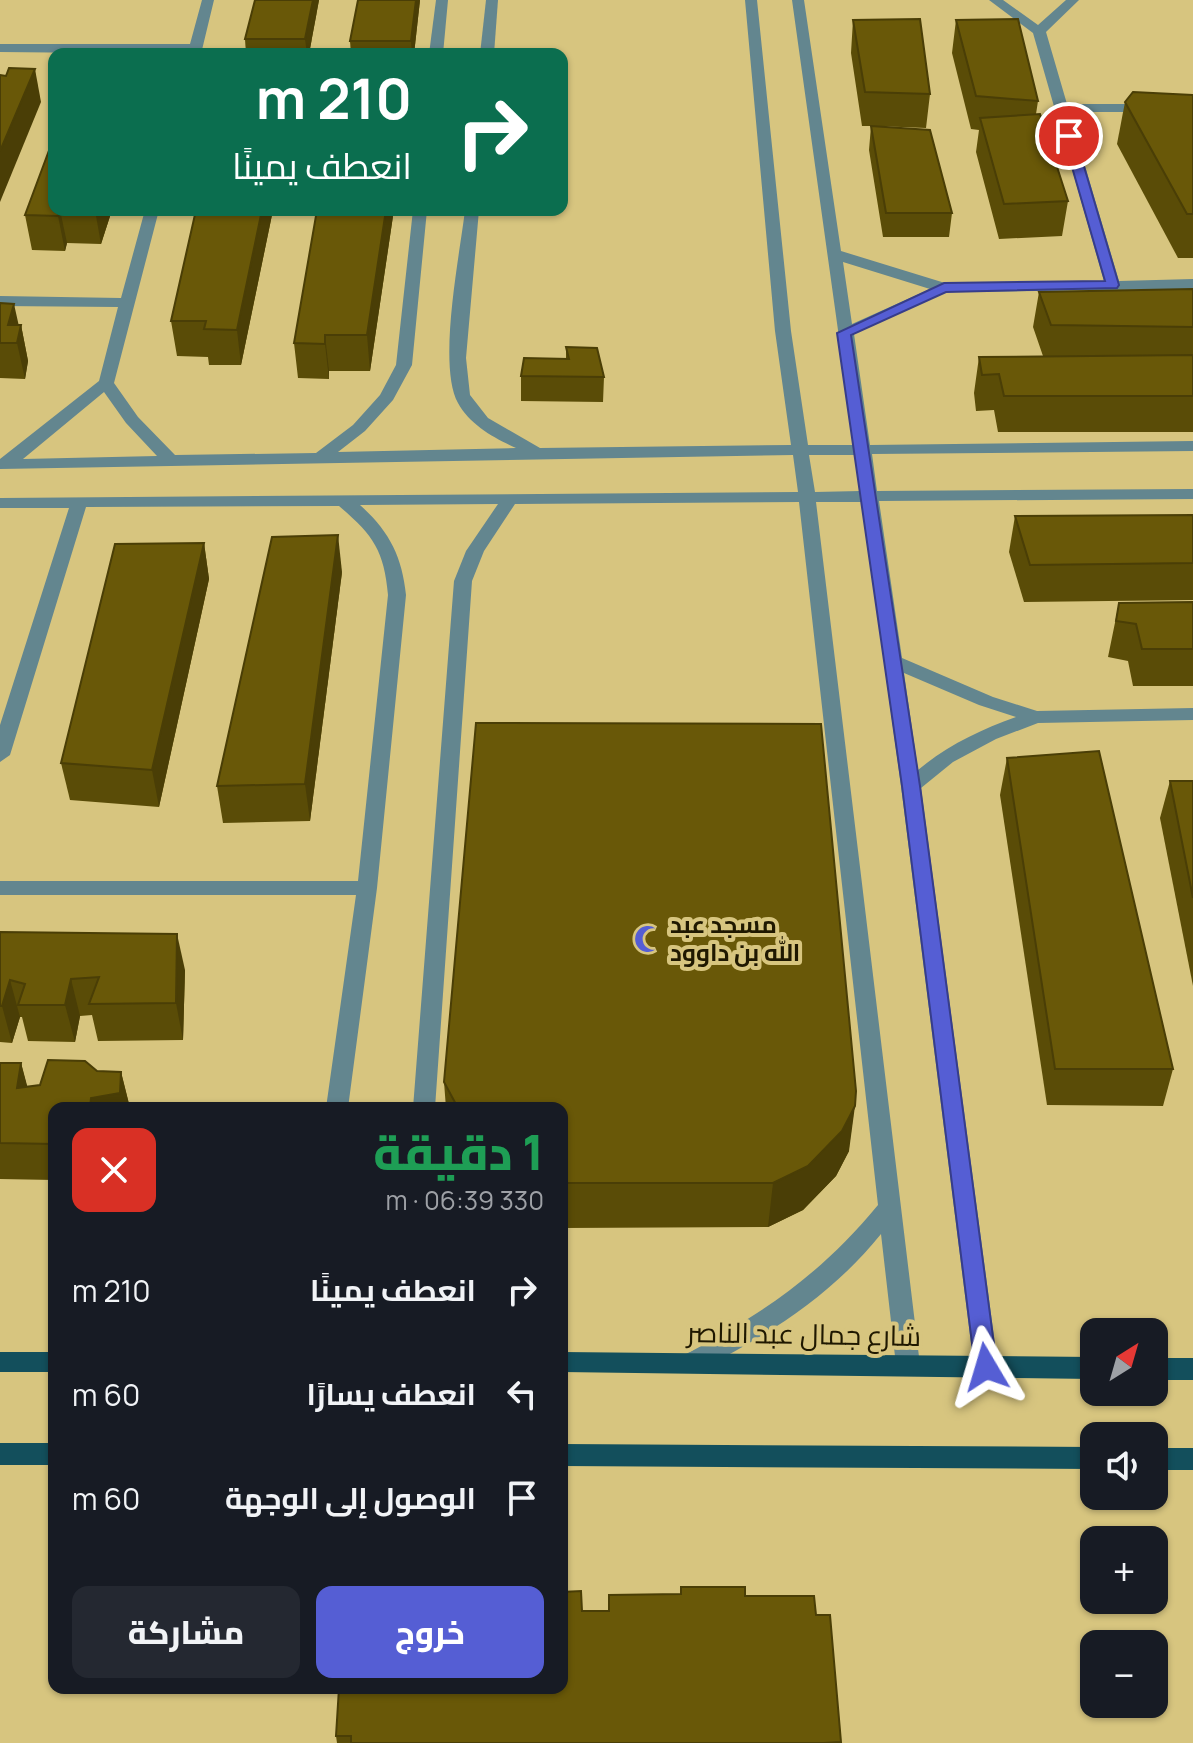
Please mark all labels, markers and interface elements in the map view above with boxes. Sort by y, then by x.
text: 210 m [256,59,412,136]
icon: right [440,80,544,184]
pin [1035,102,1103,170]
icon: arrive [1047,114,1091,158]
text: انعطف يمينًا [232,141,412,190]
place label: مسجد عبد الله بن داوود [670,907,801,968]
mosque icon: مسجد عبد الله بن داوود [633,924,663,954]
text: 1 دقيقة [373,1119,544,1184]
button: close [72,1128,156,1212]
text: 330 m · 06:39 [386,1182,544,1218]
icon: right [500,1268,544,1312]
text: انعطف يمينًا [310,1269,476,1310]
text: 210 m [72,1270,151,1311]
street label: شارع جمال عبد الناصر [685,1312,921,1355]
north arrow [1080,1318,1168,1406]
map controls [1080,1318,1168,1718]
position arrow [944,1325,1028,1409]
icon: left [500,1372,544,1416]
text: انعطف يسارًا [306,1373,476,1414]
text: 60 m [72,1374,140,1415]
button: sound [1080,1422,1168,1510]
icon: arrive [500,1476,544,1520]
text: الوصول إلى الوجهة [225,1477,476,1518]
text: 60 m [72,1478,140,1519]
button: + [1080,1526,1168,1614]
button: مشاركة [72,1586,300,1678]
button: خروج [316,1586,544,1678]
button: − [1080,1630,1168,1718]

